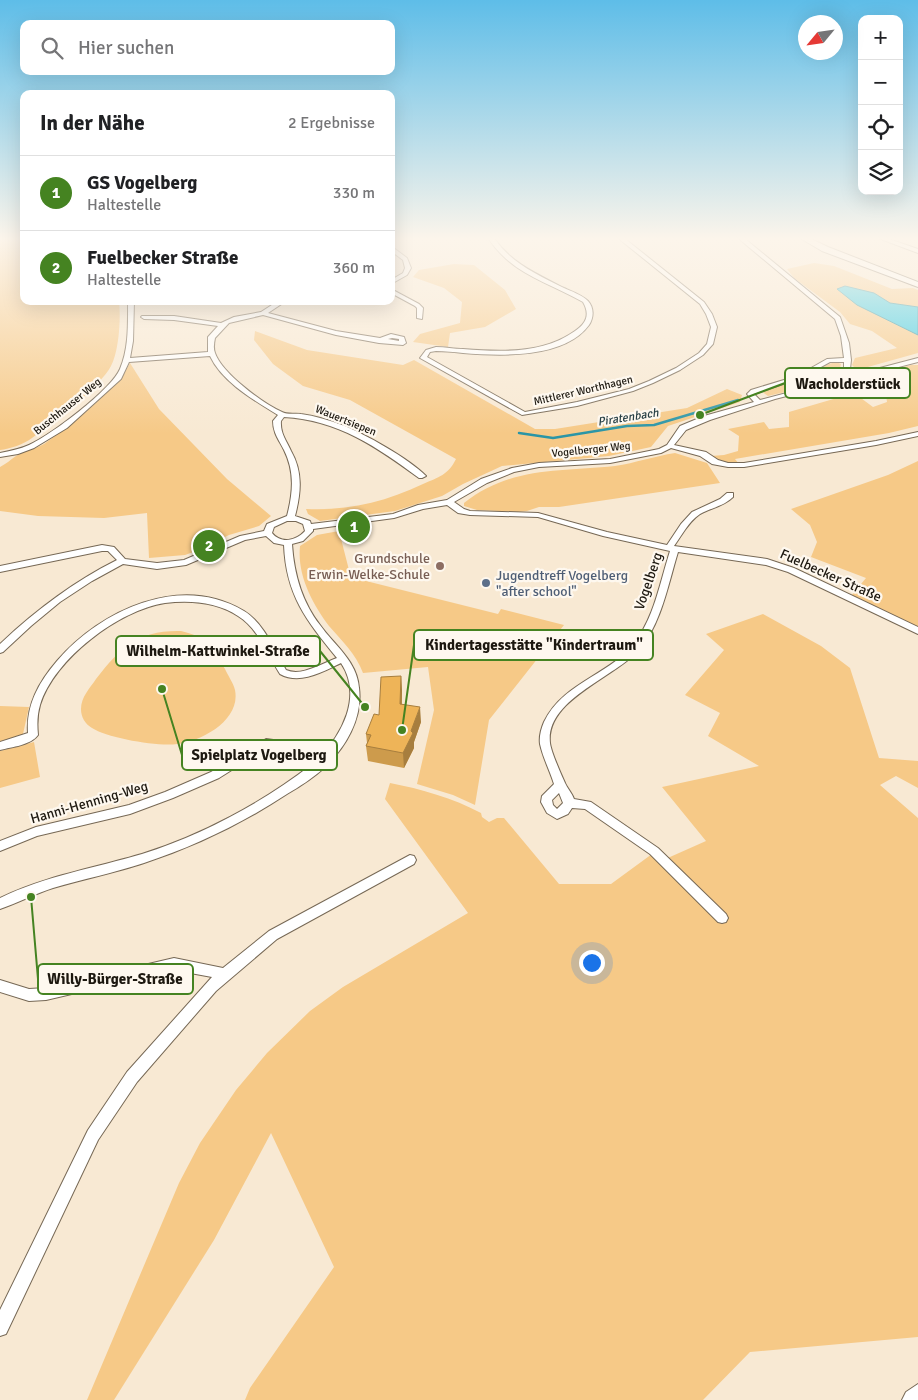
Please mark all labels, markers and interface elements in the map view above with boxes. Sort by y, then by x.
north arrow [798,15,843,60]
map controls [858,15,903,195]
button: + [858,15,903,60]
search box [20,20,395,75]
icon: search [38,34,66,62]
text: Hier suchen [78,36,174,60]
button: − [858,60,903,105]
button: locate [858,105,903,150]
text: In der Nähe [40,110,145,136]
text: 2 Ergebnisse [288,113,375,133]
button: layers [858,150,903,195]
text: GS Vogelberg [87,171,197,195]
text: 1 [52,183,60,203]
text: 330 m [333,183,375,203]
text: Haltestelle [87,195,161,215]
text: Fuelbecker Straße [87,246,238,270]
text: 2 [52,258,60,278]
text: 360 m [333,258,375,278]
text: Haltestelle [87,270,161,290]
callout: Wacholderstück [785,368,910,398]
street label: Mittlerer Worthhagen [532,373,634,408]
street label: Buschhauser Weg [31,375,104,438]
text: Wacholderstück [795,375,901,393]
street label: Wauertsiepen [313,402,378,439]
water label: Piratenbach [597,405,660,430]
street label: Vogelberger Weg [551,439,631,460]
pin: 1 [338,508,370,546]
pin: 2 [193,527,225,565]
street label: Fuelbecker Straße [777,545,884,605]
place label: Grundschule Erwin-Welke-Schule [308,550,430,583]
street label: Vogelberg [631,550,666,612]
marker: Grundschule Erwin-Welke-Schule [434,560,446,572]
place label: Jugendtreff Vogelberg "after school" [496,567,628,600]
marker: Jugendtreff Vogelberg "after school" [480,577,492,589]
callout: Kindertagesstätte "Kindertraum" [414,630,653,660]
callout: Wilhelm-Kattwinkel-Straße [116,636,320,666]
text: Kindertagesstätte "Kindertraum" [425,636,643,654]
text: Wilhelm-Kattwinkel-Straße [126,642,310,660]
callout: Spielplatz Vogelberg [182,740,337,770]
text: Spielplatz Vogelberg [192,746,327,764]
street label: Hanni-Henning-Weg [28,778,150,827]
your location [579,950,605,976]
callout: Willy-Bürger-Straße [38,964,193,994]
text: Willy-Bürger-Straße [47,970,183,988]

